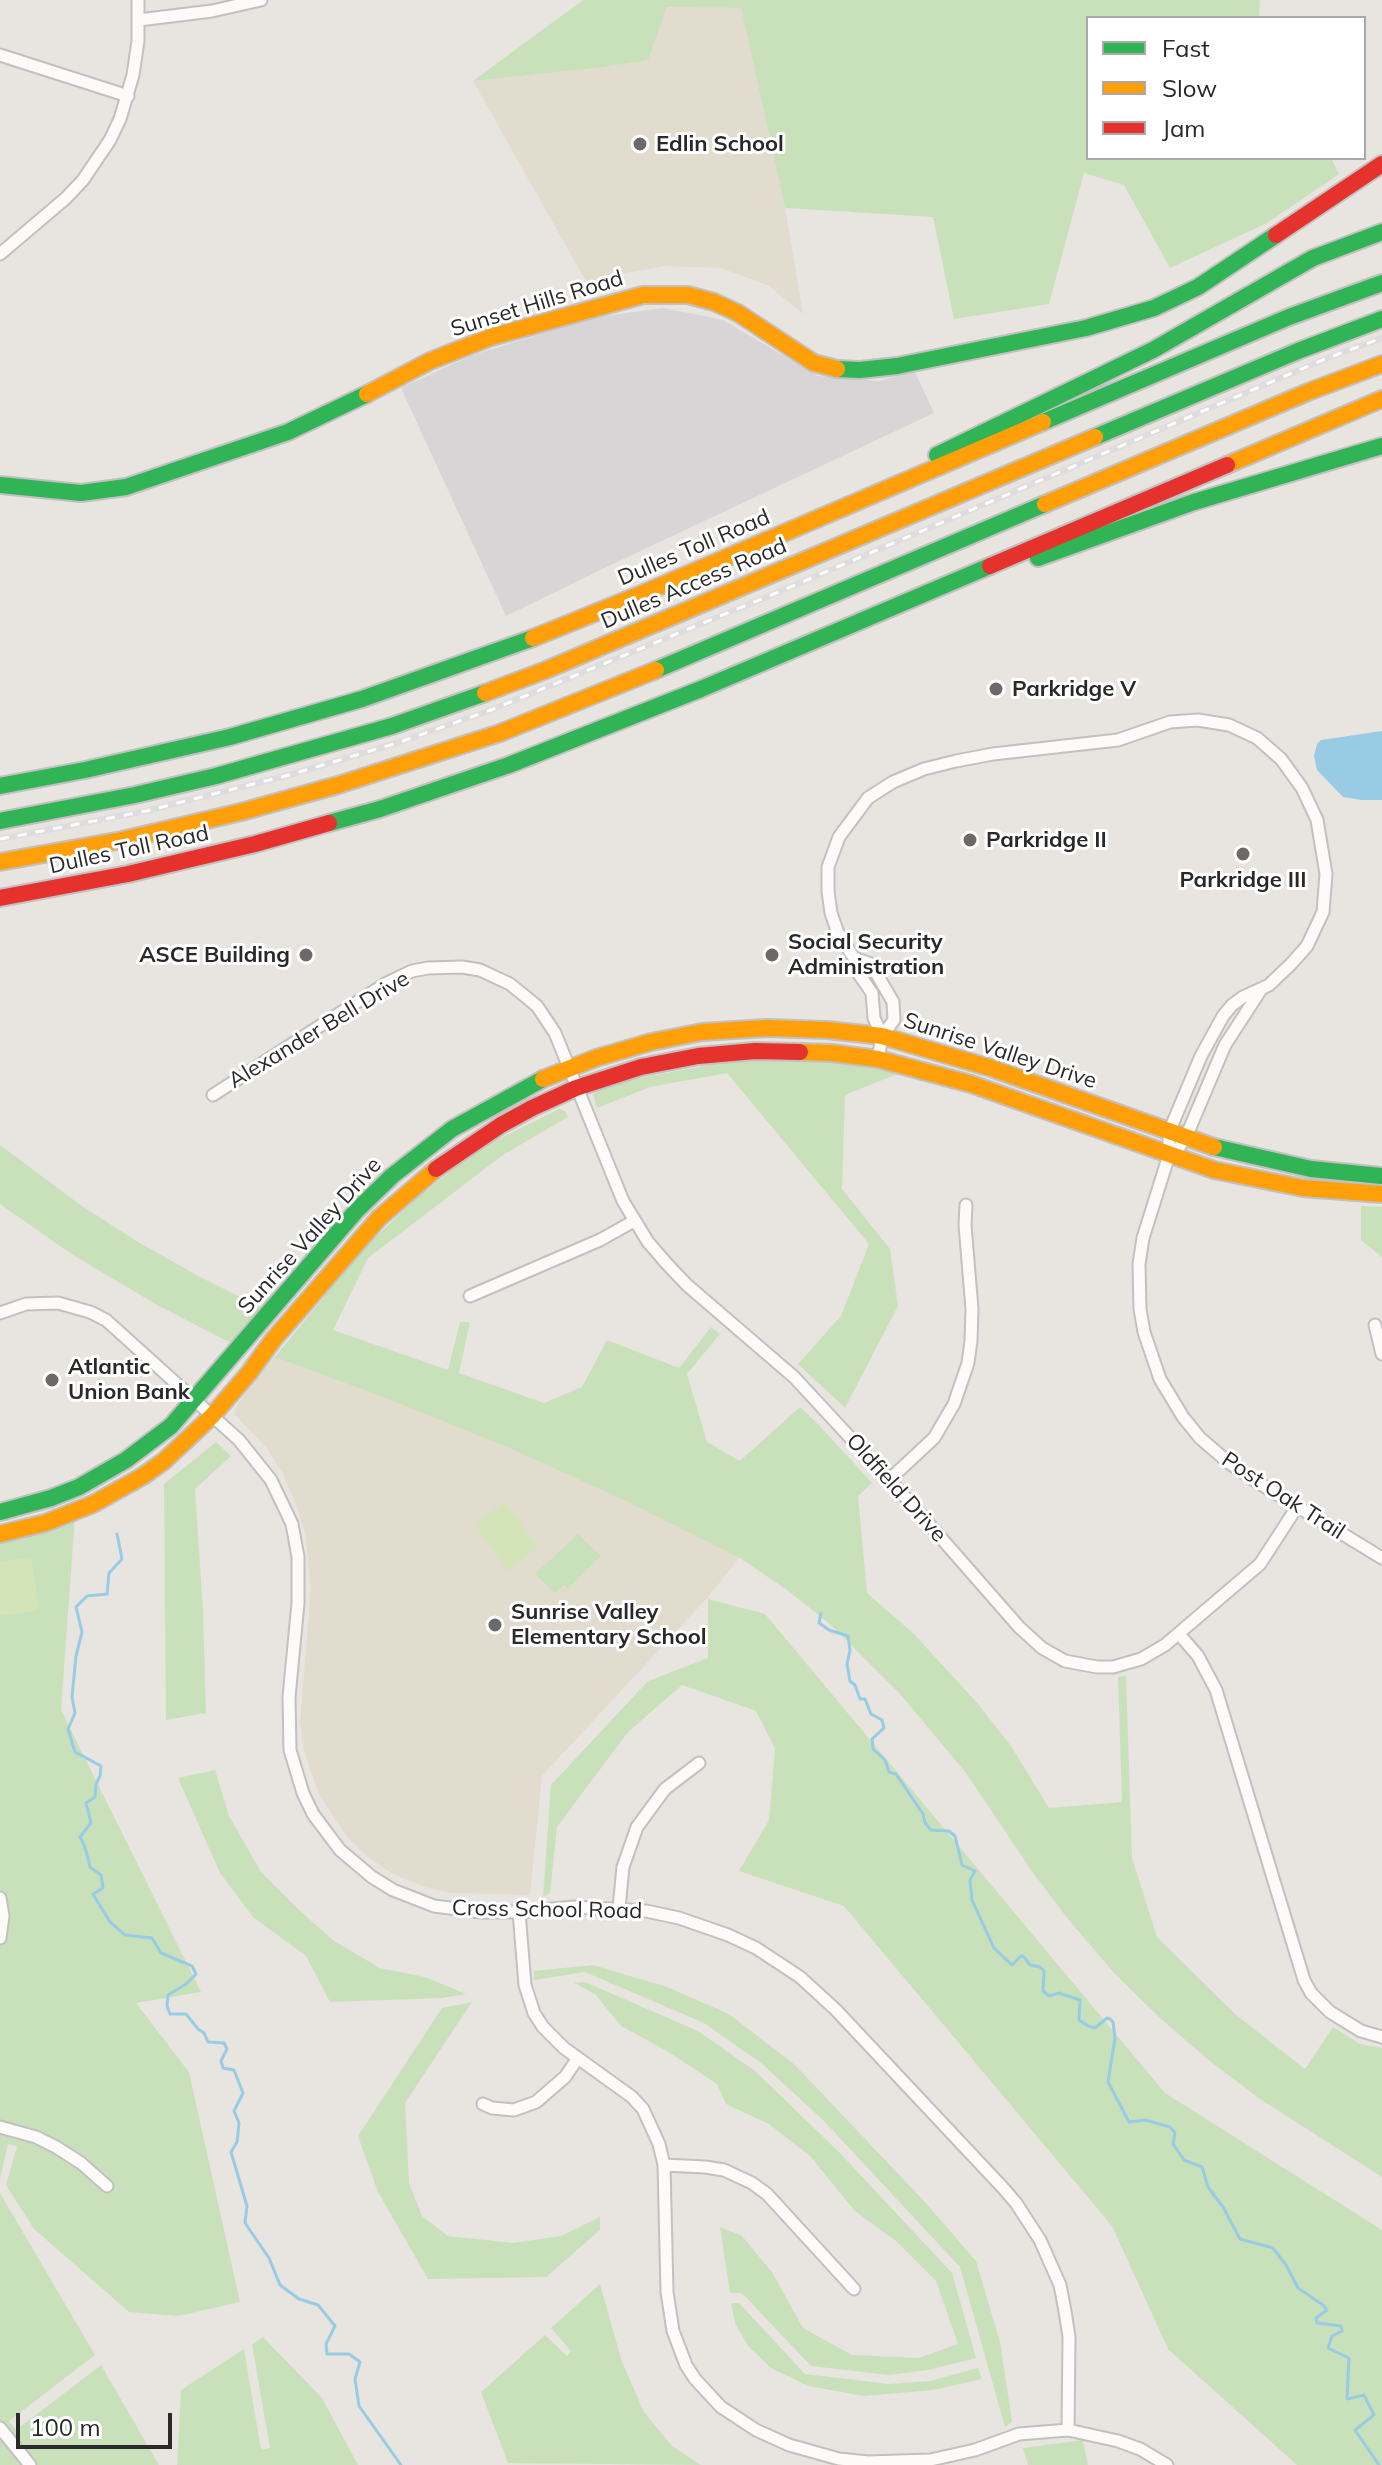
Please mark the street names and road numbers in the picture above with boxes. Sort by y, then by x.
street label: Sunset Hills Road [448,265,626,343]
street label: Dulles Toll Road [614,504,774,592]
street label: Dulles Access Road [597,533,791,635]
street label: Dulles Toll Road [47,820,211,880]
street label: Alexander Bell Drive [224,966,414,1094]
street label: Sunrise Valley Drive [900,1007,1100,1095]
street label: Sunrise Valley Drive [233,1152,387,1320]
street label: Oldfield Drive [840,1428,952,1548]
street label: Post Oak Trail [1217,1447,1349,1545]
street label: Cross School Road [452,1895,642,1925]

